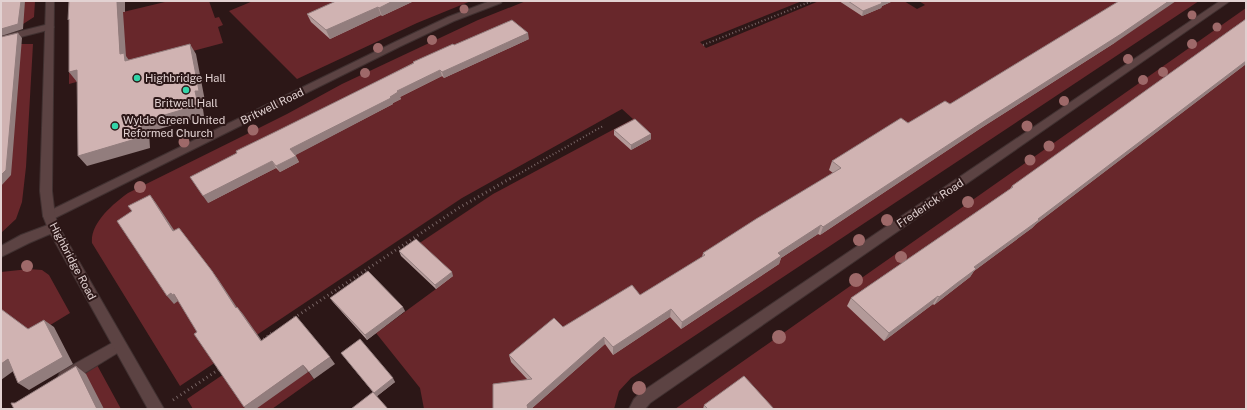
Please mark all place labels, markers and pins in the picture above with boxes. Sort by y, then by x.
place label: Highbridge Hall [145,72,226,84]
marker: Highbridge Hall [132,73,142,83]
marker: Britwell Hall [181,85,191,95]
place label: Britwell Hall [154,97,218,109]
place label: Wylde Green United Reformed Church [123,114,225,139]
marker: Wylde Green United Reformed Church [110,121,120,131]

